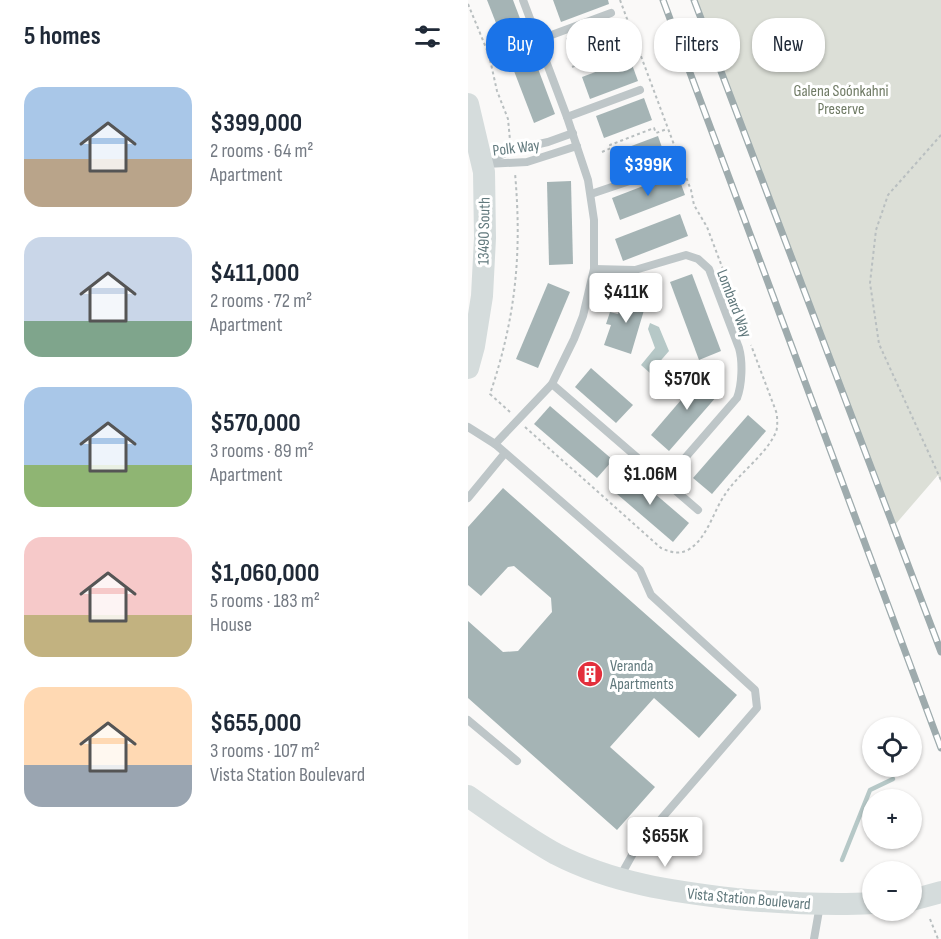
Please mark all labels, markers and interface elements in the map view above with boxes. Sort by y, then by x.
chip: Buy [486,18,554,72]
chip: Rent [566,18,642,72]
chip: Filters [654,18,740,72]
chip: New [752,18,825,72]
icon: filters [411,20,444,53]
text: 5 homes [24,21,101,52]
park label: Galena Soónkahni Preserve [794,82,888,119]
text: $399,000 [210,108,302,139]
icon: home [72,111,144,183]
street label: Polk Way [492,136,541,161]
text: 2 rooms · 64 m² [210,139,314,163]
pin: $399K [606,146,690,197]
text: $399K [624,153,672,177]
text: Apartment [210,163,283,187]
street label: 13490 South [474,197,495,265]
text: $411,000 [210,258,299,289]
icon: home [72,261,144,333]
street label: Lombard Way [712,267,755,340]
pin: $411K [584,273,668,324]
text: $411K [603,280,649,304]
text: 2 rooms · 72 m² [210,289,312,313]
text: Apartment [210,313,283,337]
pin: $570K [645,360,729,411]
text: $570K [664,367,710,391]
text: $570,000 [210,408,301,439]
icon: home [72,411,144,483]
text: 3 rooms · 89 m² [210,439,314,463]
pin: $1.06M [601,455,699,506]
text: $1.06M [623,462,677,486]
text: Apartment [210,463,283,487]
text: $1,060,000 [210,558,319,589]
icon: home [72,561,144,633]
text: 5 rooms · 183 m² [210,589,320,613]
text: House [210,613,252,637]
place label: Veranda Apartments [609,657,674,694]
building icon: Veranda Apartments [575,659,605,689]
text: $655,000 [210,708,301,739]
icon: home [72,711,144,783]
map controls [862,717,922,921]
button: locate [862,717,922,777]
text: 3 rooms · 107 m² [210,739,320,763]
text: Vista Station Boulevard [210,763,365,787]
button: + [862,789,922,849]
pin: $655K [623,817,707,868]
text: $655K [641,824,689,848]
button: − [862,861,922,921]
street label: Vista Station Boulevard [686,885,811,914]

